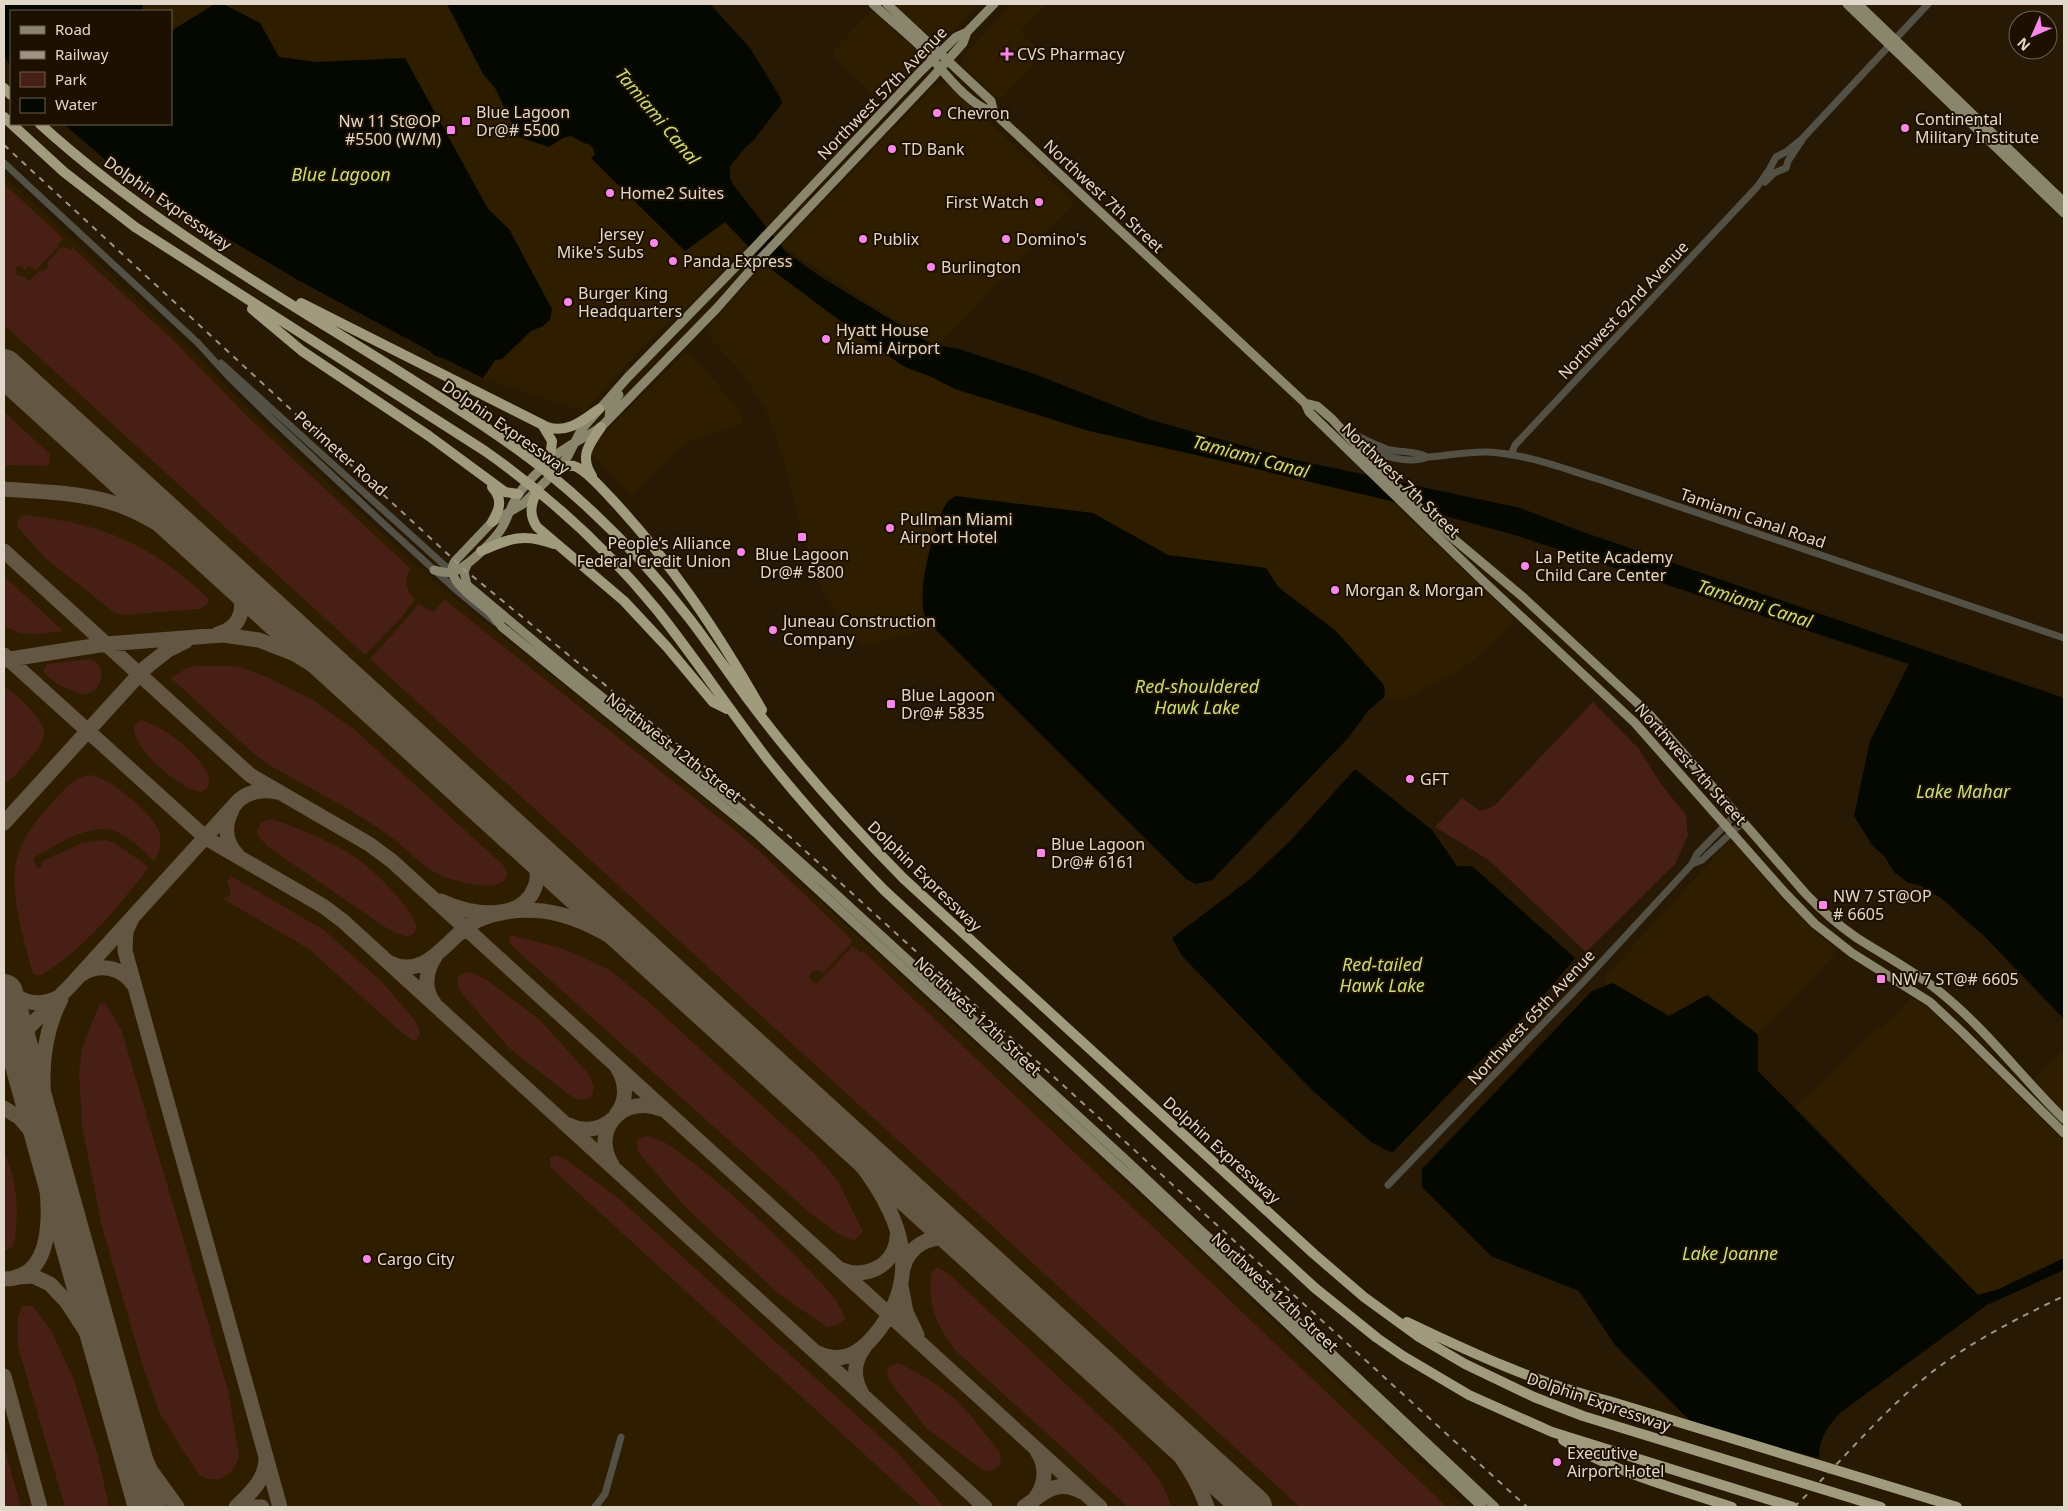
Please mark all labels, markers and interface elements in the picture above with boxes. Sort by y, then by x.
legend [10,10,172,125]
north arrow [2008,10,2058,60]
text: Road [55,19,91,39]
street label: Northwest 57th Avenue [812,21,952,165]
text: N [2013,34,2034,55]
place label: CVS Pharmacy [1017,43,1125,65]
text: Railway [55,44,109,64]
marker: CVS Pharmacy [1001,48,1013,60]
water label: Tamiami Canal [610,62,706,170]
text: Park [55,69,87,89]
text: Water [55,94,97,114]
place label: Blue Lagoon Dr@# 5500 [476,101,570,141]
place label: Chevron [947,102,1010,124]
marker: Chevron [931,107,943,119]
place label: Continental Military Institute [1915,108,2039,148]
place label: Nw 11 St@OP #5500 (W/M) [339,110,441,150]
marker: Blue Lagoon Dr@# 5500 [460,115,472,127]
marker: Continental Military Institute [1899,122,1911,134]
marker: Nw 11 St@OP #5500 (W/M) [445,124,457,136]
street label: Northwest 7th Street [1039,134,1169,258]
place label: TD Bank [902,138,965,160]
marker: TD Bank [886,143,898,155]
street label: Dolphin Expressway [100,151,237,256]
water label: Blue Lagoon [291,162,391,186]
place label: Home2 Suites [620,182,724,204]
marker: Home2 Suites [604,187,616,199]
place label: First Watch [945,191,1029,213]
marker: First Watch [1033,196,1045,208]
place label: Jersey Mike's Subs [557,223,645,263]
place label: Publix [873,228,920,250]
place label: Domino's [1016,228,1087,250]
marker: Publix [857,233,869,245]
marker: Domino's [1000,233,1012,245]
street label: Northwest 62nd Avenue [1553,236,1693,384]
marker: Jersey Mike's Subs [648,237,660,249]
place label: Panda Express [683,250,792,272]
marker: Panda Express [667,255,679,267]
place label: Burlington [941,256,1021,278]
marker: Burlington [925,261,937,273]
place label: Burger King Headquarters [578,282,682,322]
marker: Burger King Headquarters [562,296,574,308]
place label: Hyatt House Miami Airport [836,319,940,359]
marker: Hyatt House Miami Airport [820,333,832,345]
street label: Dolphin Expressway [438,375,575,480]
street label: Perimeter Road [290,406,392,500]
street label: Northwest 7th Street [1337,418,1465,543]
water label: Tamiami Canal [1190,429,1312,483]
street label: Tamiami Canal Road [1677,483,1829,553]
place label: Pullman Miami Airport Hotel [900,508,1013,548]
marker: Pullman Miami Airport Hotel [884,522,896,534]
marker: Blue Lagoon Dr@# 5800 [796,531,808,543]
place label: People’s Alliance Federal Credit Union [577,532,731,572]
place label: Blue Lagoon Dr@# 5800 [755,543,849,583]
marker: People’s Alliance Federal Credit Union [735,546,747,558]
place label: La Petite Academy Child Care Center [1535,546,1674,586]
marker: La Petite Academy Child Care Center [1519,560,1531,572]
water label: Tamiami Canal [1694,573,1816,633]
place label: Morgan & Morgan [1345,579,1484,601]
marker: Morgan & Morgan [1329,584,1341,596]
place label: Juneau Construction Company [781,610,936,650]
marker: Juneau Construction Company [767,624,779,636]
water label: Red-shouldered Hawk Lake [1135,674,1260,719]
place label: Blue Lagoon Dr@# 5835 [901,684,995,724]
street label: Northwest 12th Street [602,687,746,807]
marker: Blue Lagoon Dr@# 5835 [885,698,897,710]
street label: Northwest 7th Street [1630,698,1752,830]
place label: GFT [1420,768,1449,790]
marker: GFT [1404,773,1416,785]
water label: Lake Mahar [1916,779,2011,803]
street label: Dolphin Expressway [863,816,988,937]
place label: Blue Lagoon Dr@# 6161 [1051,833,1145,873]
marker: Blue Lagoon Dr@# 6161 [1035,847,1047,859]
place label: NW 7 ST@OP # 6605 [1833,885,1932,925]
marker: NW 7 ST@OP # 6605 [1817,899,1829,911]
street label: Northwest 65th Avenue [1462,945,1600,1089]
street label: Northwest 12th Street [910,951,1046,1081]
water label: Red-tailed Hawk Lake [1339,952,1425,997]
place label: NW 7 ST@# 6605 [1891,968,2019,990]
marker: NW 7 ST@# 6605 [1875,973,1887,985]
street label: Dolphin Expressway [1159,1091,1286,1209]
street label: Northwest 12th Street [1207,1227,1343,1357]
water label: Lake Joanne [1682,1241,1778,1265]
place label: Cargo City [377,1248,455,1270]
marker: Cargo City [361,1253,373,1265]
street label: Dolphin Expressway [1524,1367,1675,1437]
place label: Executive Airport Hotel [1567,1442,1665,1482]
marker: Executive Airport Hotel [1551,1456,1563,1468]

